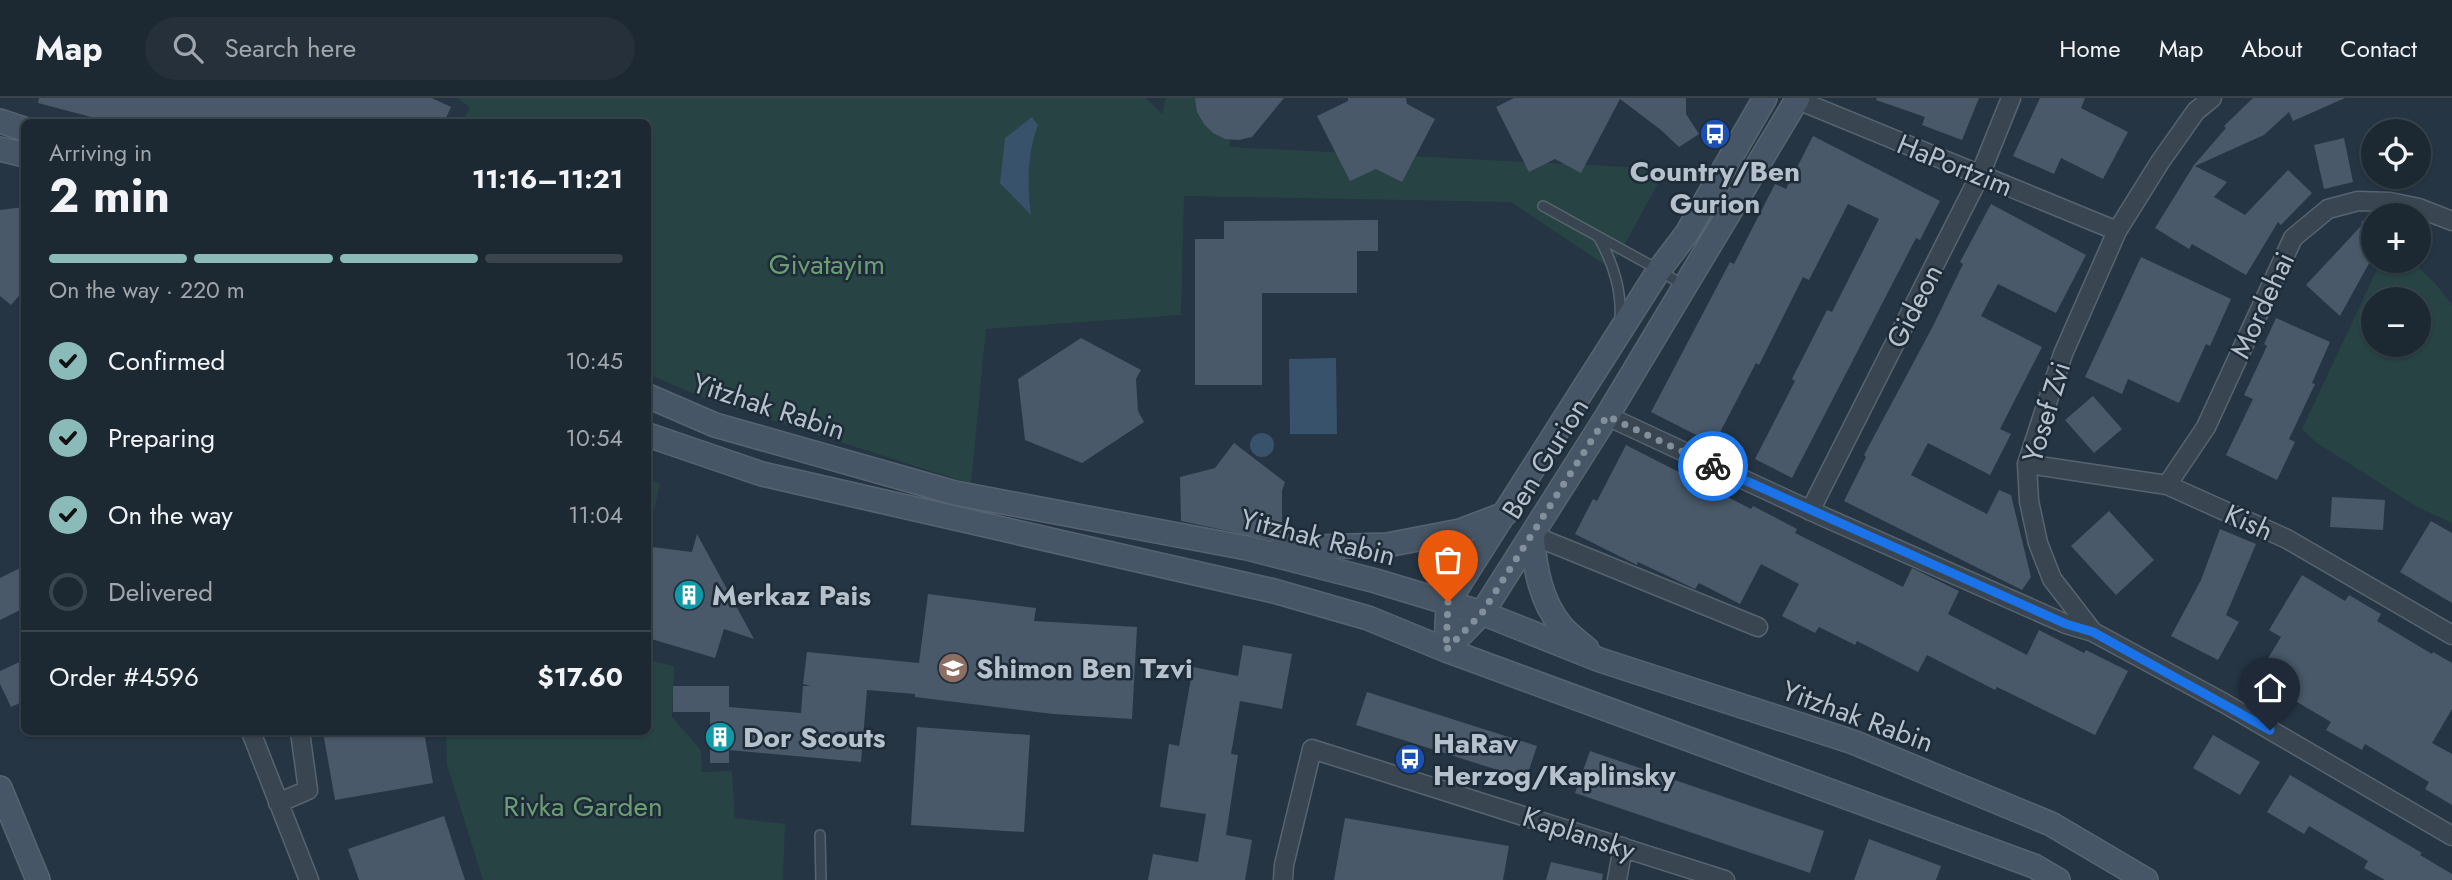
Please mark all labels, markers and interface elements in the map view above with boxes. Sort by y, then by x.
search box [145,17,635,80]
text: Map [35,25,103,72]
icon: search [169,29,207,67]
text: Search here [225,29,356,67]
text: Home [2059,31,2121,66]
text: Map [2159,31,2203,66]
text: About [2241,31,2302,66]
text: Contact [2340,31,2417,66]
bus stop icon: Country/Ben Gurion [1698,117,1732,151]
map controls [2361,119,2431,357]
button: locate [2361,119,2431,189]
street label: HaPortzim [1891,124,2019,207]
text: Arriving in [49,136,152,170]
place label: Country/Ben Gurion [1630,151,1800,224]
text: 11:16–11:21 [472,160,623,198]
text: 2 min [49,163,170,229]
button: + [2361,203,2431,273]
park label: Givatayim [769,244,885,285]
street label: Mordehai [2220,245,2305,365]
street label: Gideon [1876,257,1953,355]
text: On the way · 220 m [49,273,245,307]
button: − [2361,287,2431,357]
icon: check [49,342,87,380]
text: Confirmed [108,342,225,380]
text: 10:45 [566,344,623,378]
street label: Yosef Zvi [2012,357,2081,468]
street label: Yitzhak Rabin [687,362,851,450]
street label: Ben Gurion [1492,390,1599,527]
icon: check [49,419,87,457]
text: Preparing [108,419,215,457]
text: 10:54 [566,421,623,455]
courier [1678,431,1748,501]
icon: bike [1694,447,1732,485]
street label: Kish [2218,494,2280,551]
icon: check [49,496,87,534]
text: On the way [108,496,233,534]
text: 11:04 [568,498,623,532]
street label: Yitzhak Rabin [1236,498,1400,577]
pin [1418,530,1478,602]
icon: bag [1429,541,1467,579]
text: Delivered [108,573,213,611]
place label: Merkaz Pais [712,575,871,616]
building icon: Merkaz Pais [672,578,706,612]
place label: Shimon Ben Tzvi [976,648,1193,689]
school or university icon: Shimon Ben Tzvi [936,651,970,685]
text: Order #4596 [49,658,199,696]
text: $17.60 [538,658,623,696]
pin [2240,658,2300,730]
icon: home [2251,669,2289,707]
street label: Yitzhak Rabin [1776,670,1939,763]
place label: Dor Scouts [743,717,886,758]
building icon: Dor Scouts [703,720,737,754]
place label: HaRav Herzog/Kaplinsky [1433,723,1676,796]
bus stop icon: HaRav Herzog/Kaplinsky [1393,742,1427,776]
park label: Rivka Garden [503,786,663,827]
street label: Kaplansky [1517,796,1641,871]

